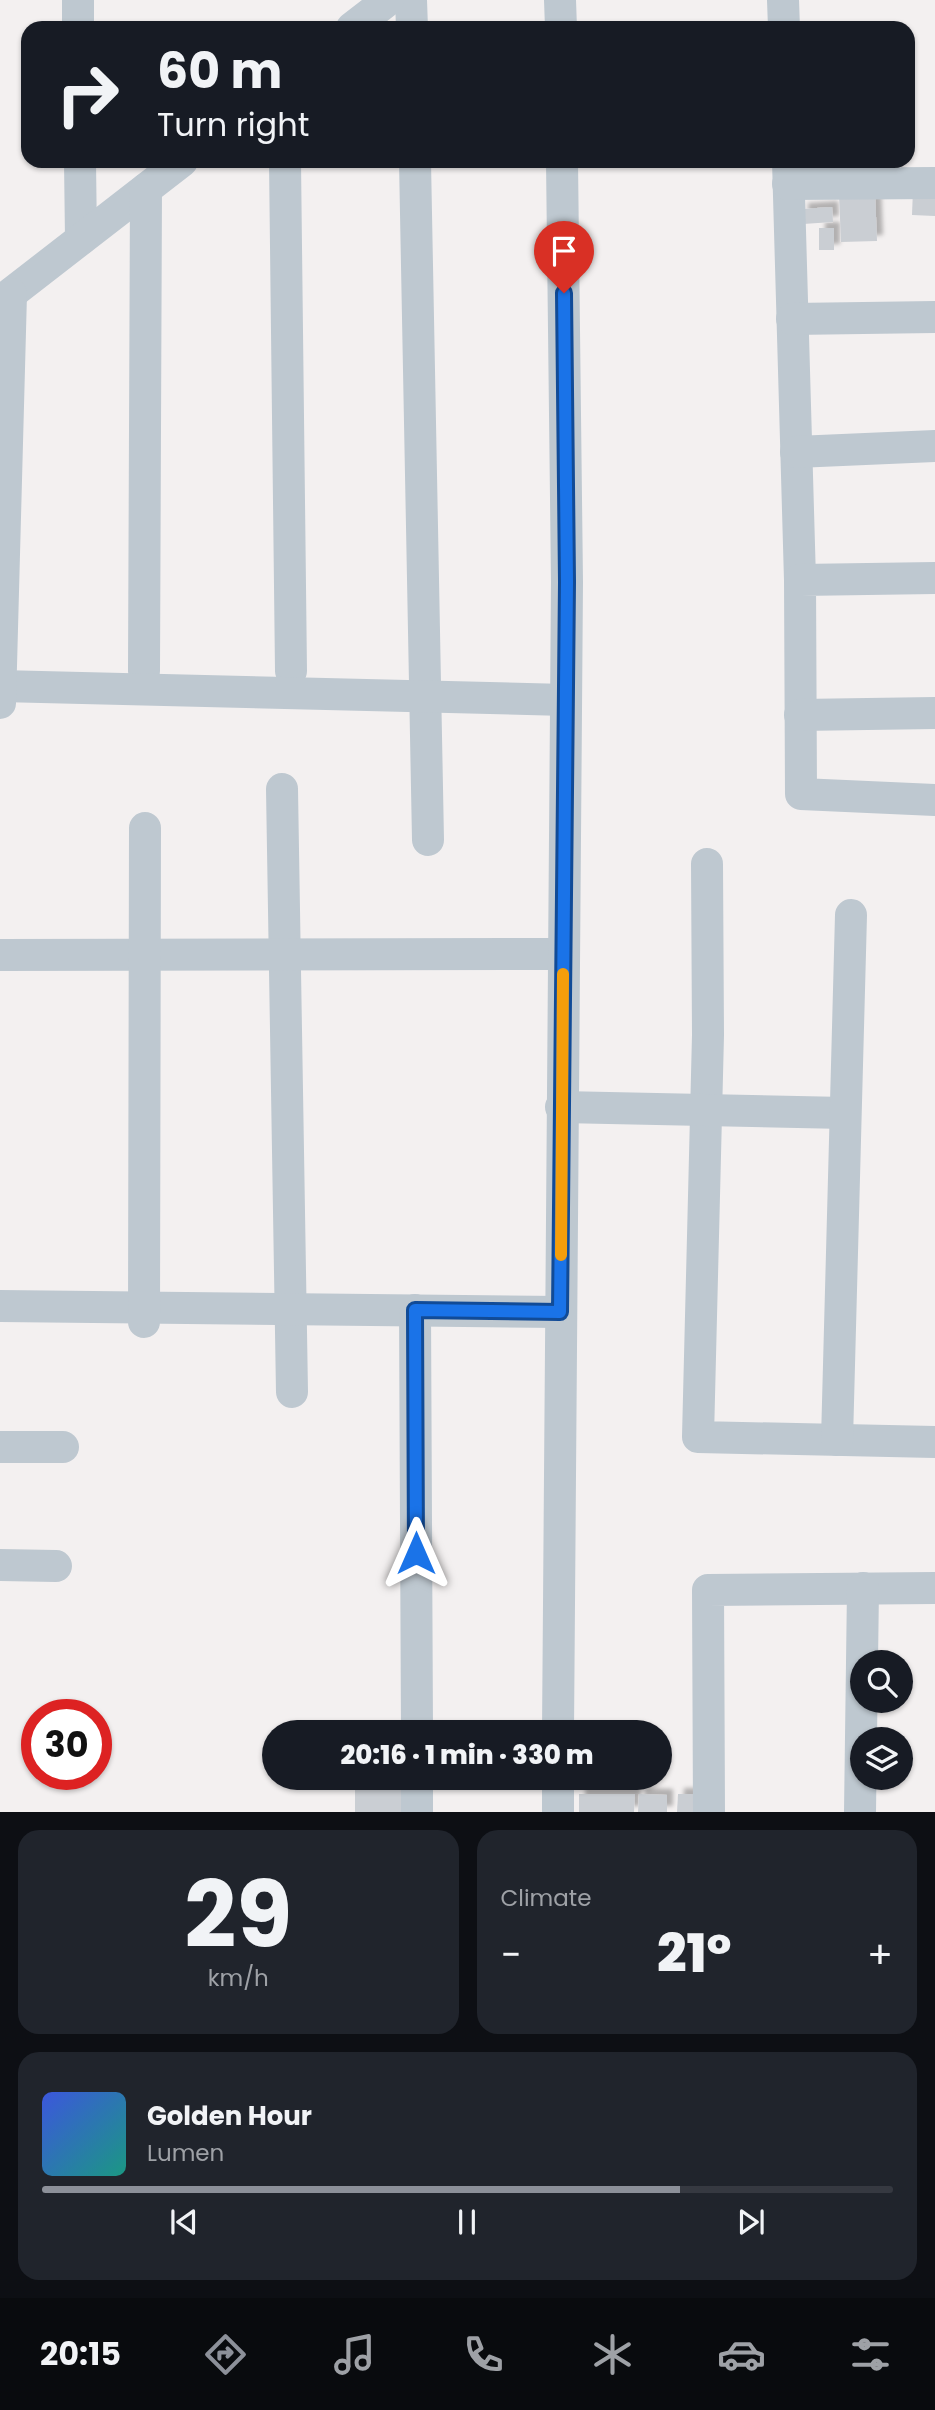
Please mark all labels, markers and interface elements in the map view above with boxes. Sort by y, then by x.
text: 60 m [157,37,282,105]
icon: right [42,49,133,140]
text: Turn right [157,102,309,147]
pin [534,221,594,293]
icon: arrive [545,232,583,270]
position arrow [379,1516,453,1590]
map controls [850,1650,913,1790]
button: search [850,1650,913,1713]
speed limit sign: 30 [21,1699,112,1790]
button: layers [850,1727,913,1790]
text: 20:16 · 1 min · 330 m [340,1737,594,1773]
text: 29 [184,1851,292,1979]
text: Climate [501,1882,591,1914]
text: 21° [657,1917,732,1990]
text: − [501,1928,521,1981]
text: + [867,1928,893,1981]
text: km/h [208,1962,269,1994]
text: Golden Hour [147,2098,312,2134]
text: Lumen [147,2137,224,2169]
icon: previous [165,2203,203,2241]
icon: pause [448,2203,486,2241]
icon: next [732,2203,770,2241]
icon: directions [201,2330,250,2379]
icon: music [330,2330,379,2379]
icon: phone [459,2330,508,2379]
icon: climate [588,2330,637,2379]
icon: car [717,2330,766,2379]
icon: filters [846,2330,895,2379]
text: 20:15 [40,2331,121,2376]

